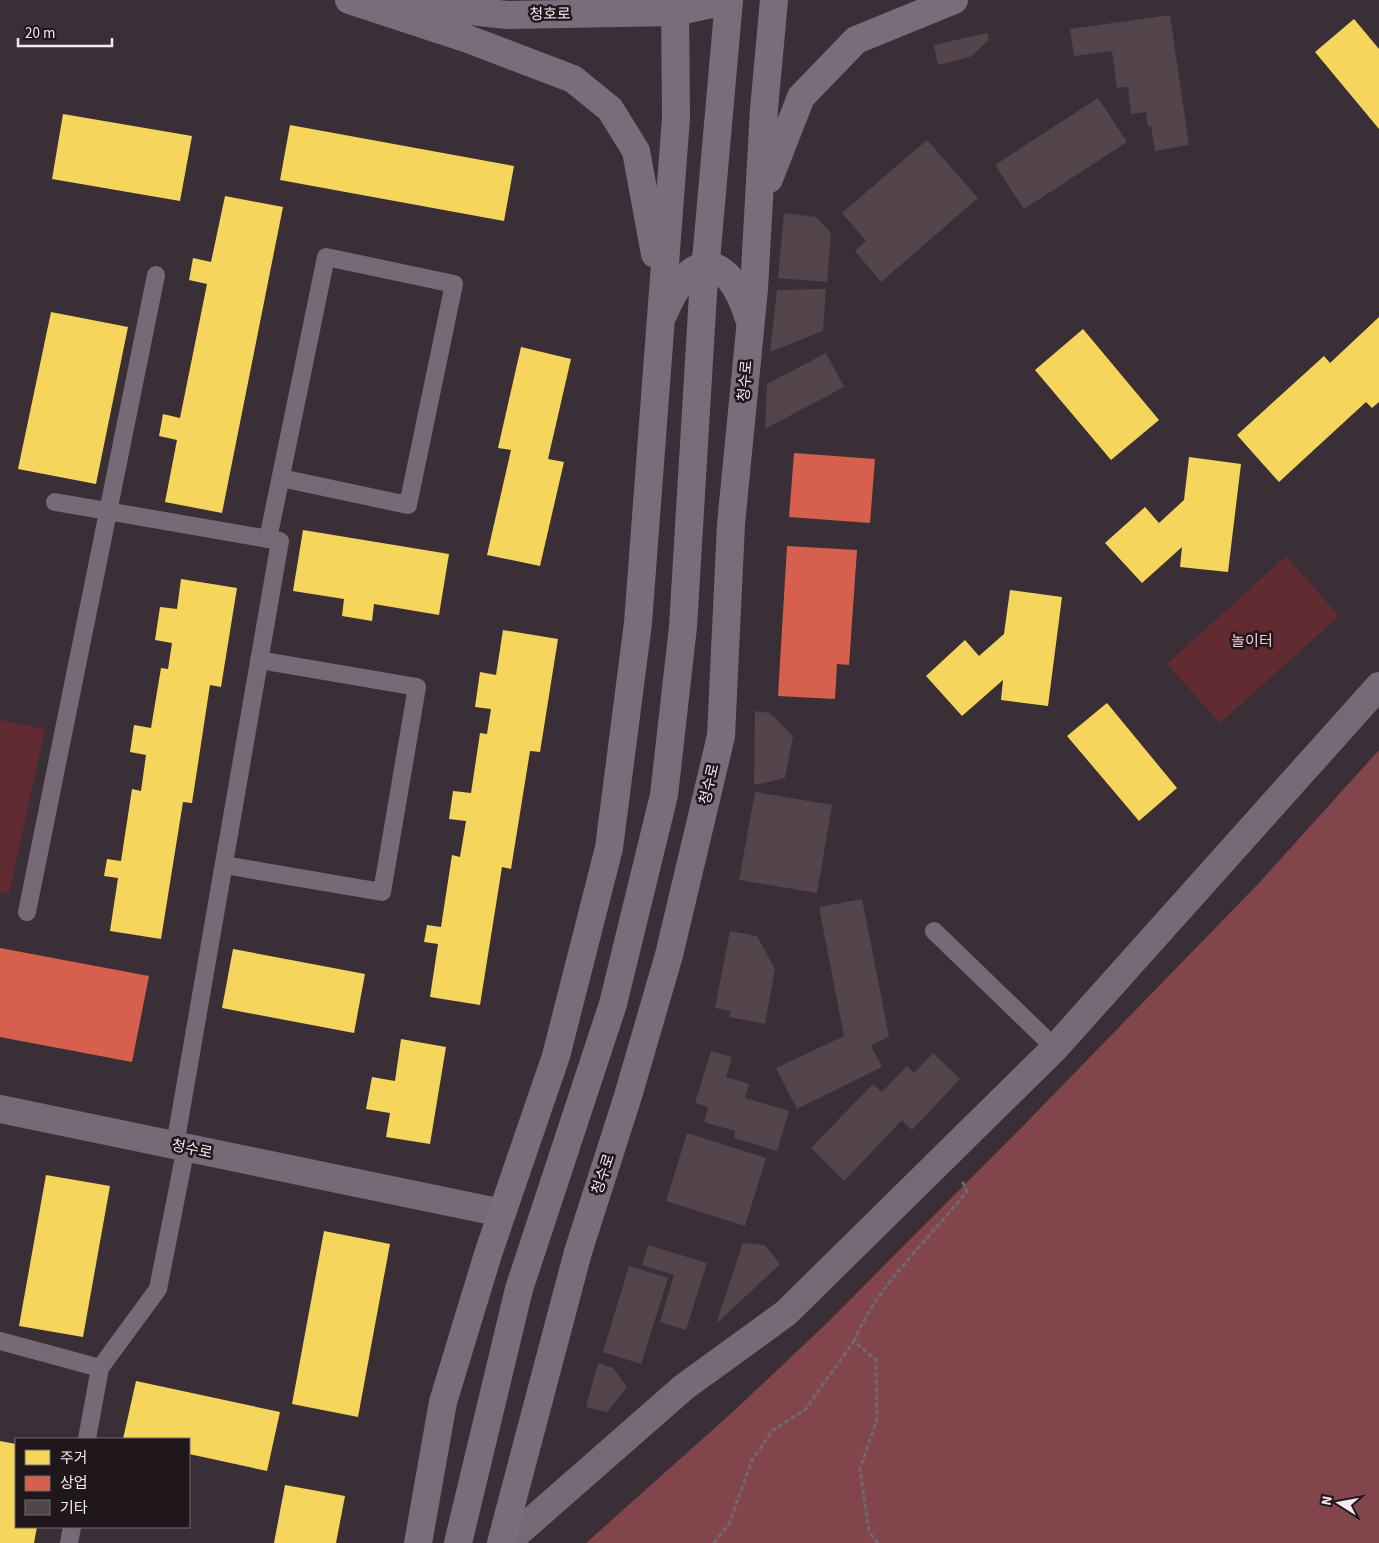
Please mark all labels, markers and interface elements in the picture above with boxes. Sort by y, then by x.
street label: 청호로 [529,4,571,25]
scale bar [18,15,111,47]
text: 20 m [25,23,55,44]
street label: 청수로 [733,360,758,403]
park label: 놀이터 [1231,631,1273,652]
street label: 청수로 [695,762,724,807]
street label: 청수로 [169,1135,214,1164]
street label: 청수로 [587,1151,620,1197]
legend [15,1438,190,1528]
text: 주거 [60,1448,88,1469]
text: 상업 [60,1473,88,1494]
north arrow [1314,1478,1364,1528]
text: N [1317,1494,1338,1507]
text: 기타 [60,1498,88,1519]

